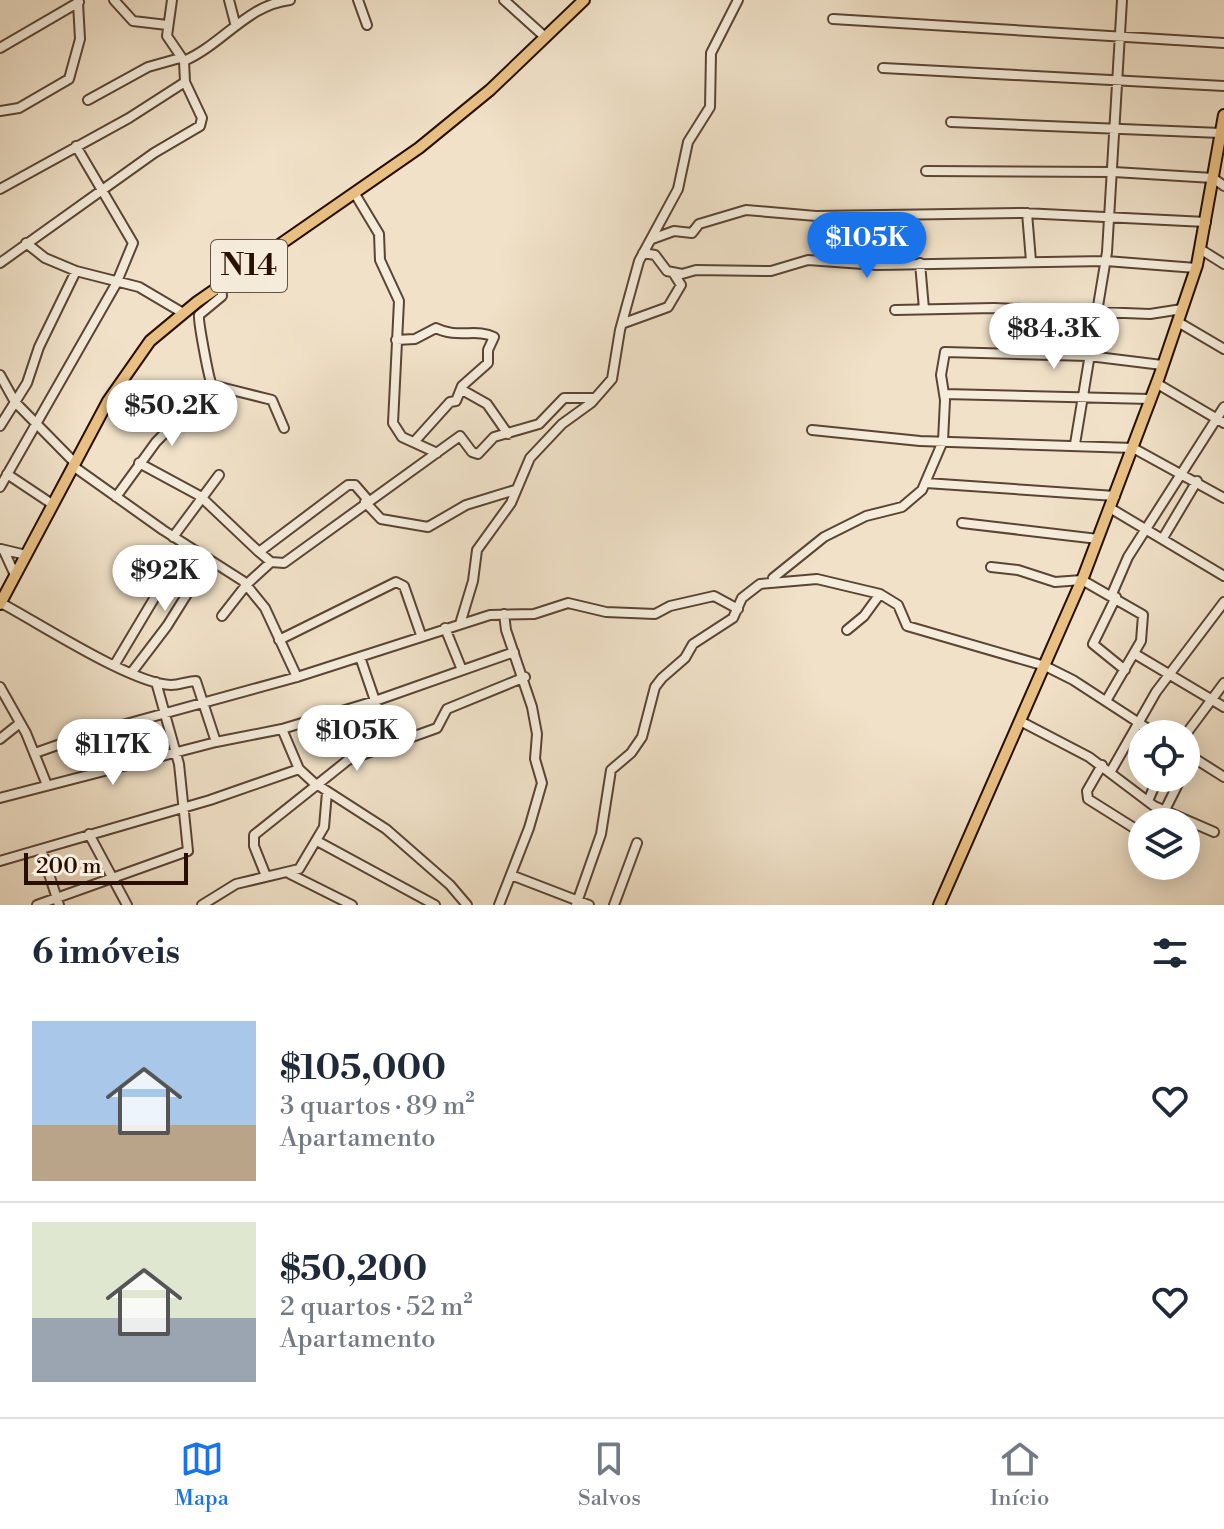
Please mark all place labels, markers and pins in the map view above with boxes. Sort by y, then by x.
pin: $105K [811,212,923,280]
pin: $84.3K [989,303,1119,371]
pin: $50.2K [107,380,237,448]
pin: $92K [118,545,212,613]
pin: $105K [301,705,413,773]
pin: $117K [57,719,169,787]

